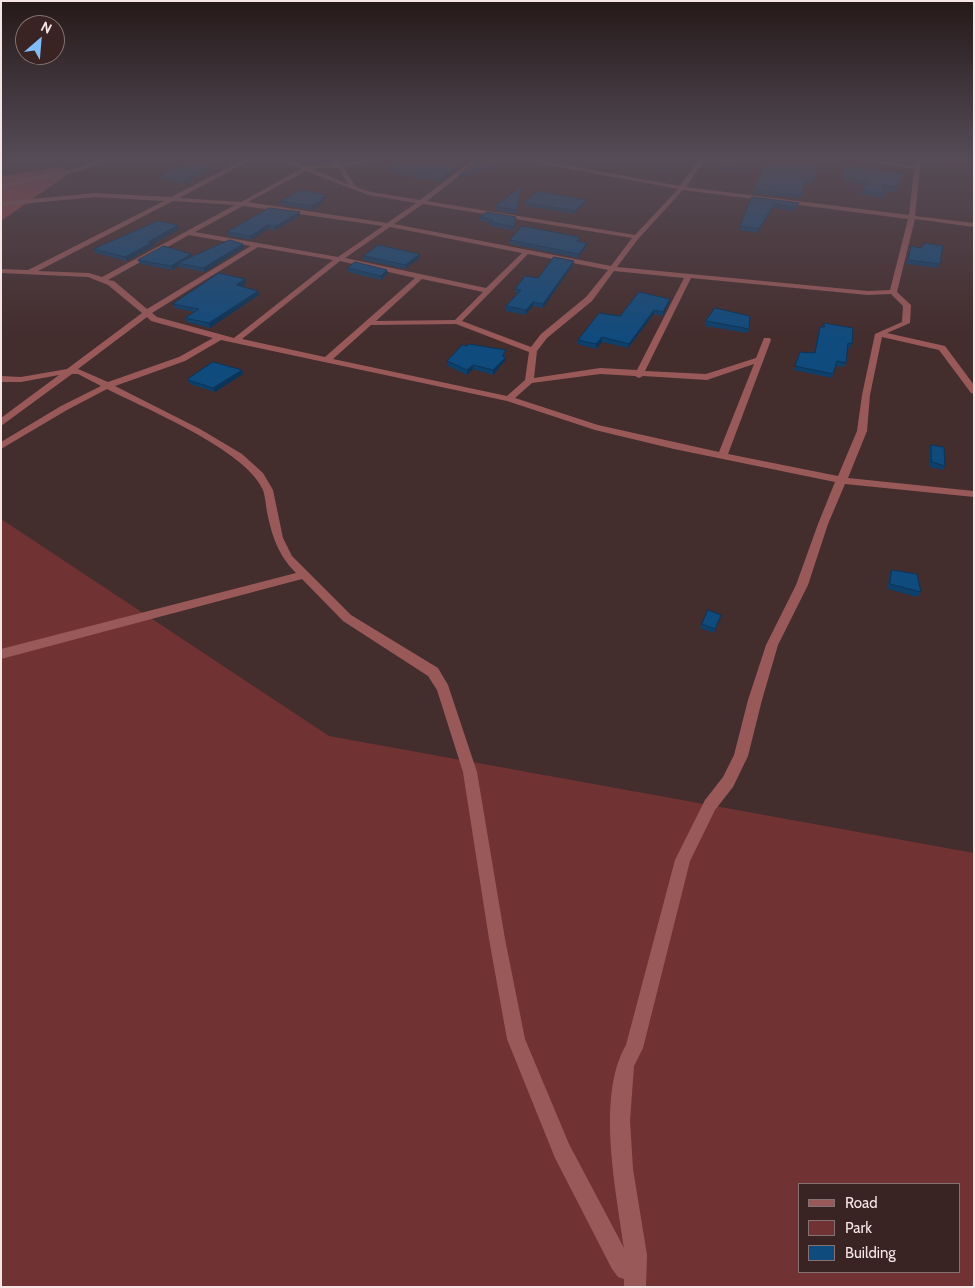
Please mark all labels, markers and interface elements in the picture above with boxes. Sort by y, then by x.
north arrow [15,15,65,65]
text: N [38,17,55,38]
legend [798,1183,960,1273]
text: Road [845,1194,878,1212]
text: Park [845,1219,872,1237]
text: Building [845,1244,896,1262]

